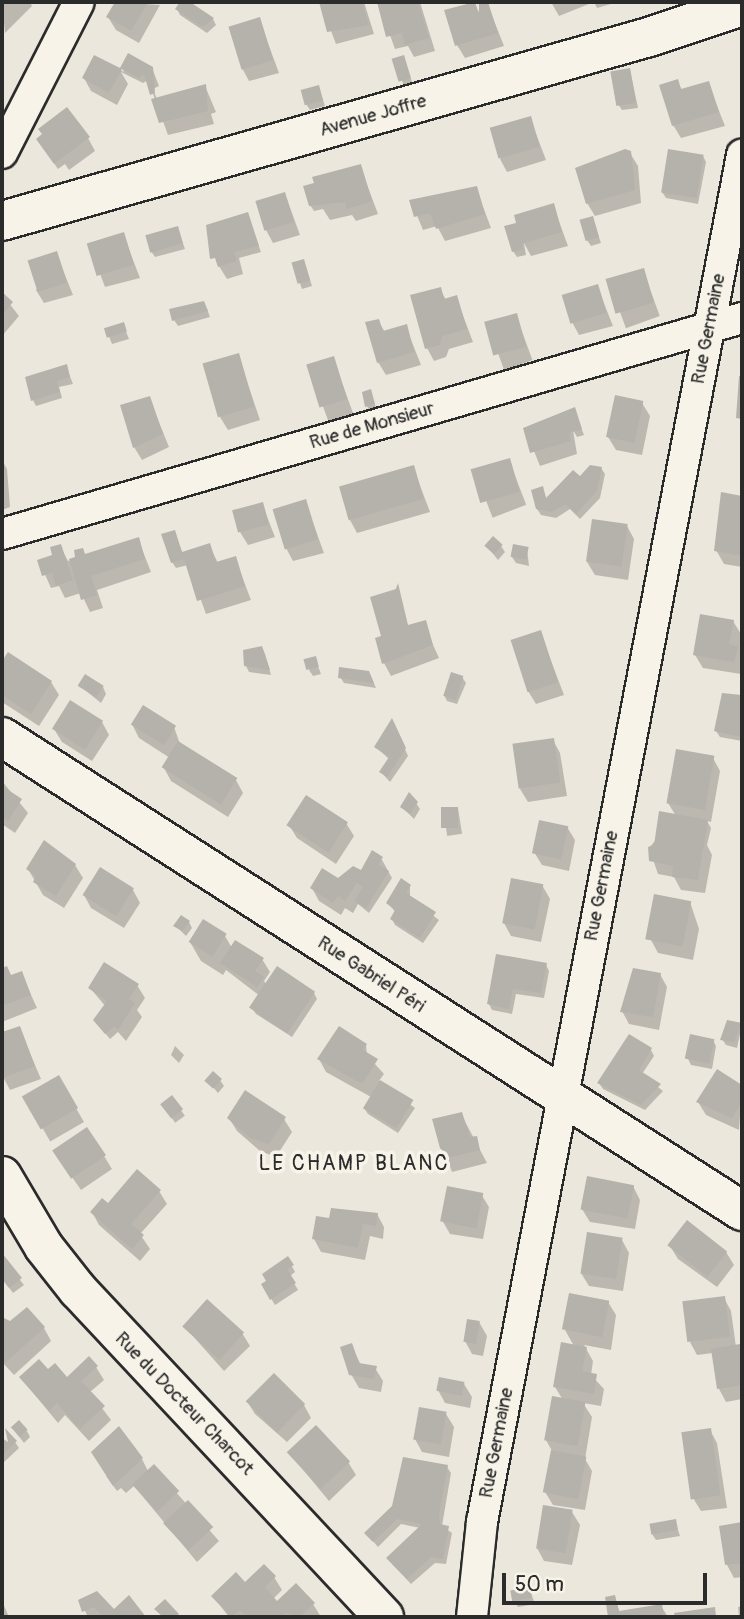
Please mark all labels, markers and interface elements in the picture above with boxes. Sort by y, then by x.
street label: Avenue Joffre [317,90,429,142]
street label: Rue Germaine [687,272,731,386]
street label: Rue de Monsieur [307,397,437,455]
street label: Rue Germaine [580,829,624,943]
street label: Rue Gabriel Péri [313,932,429,1018]
district label: LE CHAMP BLANC [260,1151,448,1177]
street label: Rue du Docteur Charcot [110,1328,258,1480]
street label: Rue Germaine [475,1386,519,1500]
scale bar [506,1560,711,1604]
text: 50 m [515,1571,564,1598]

